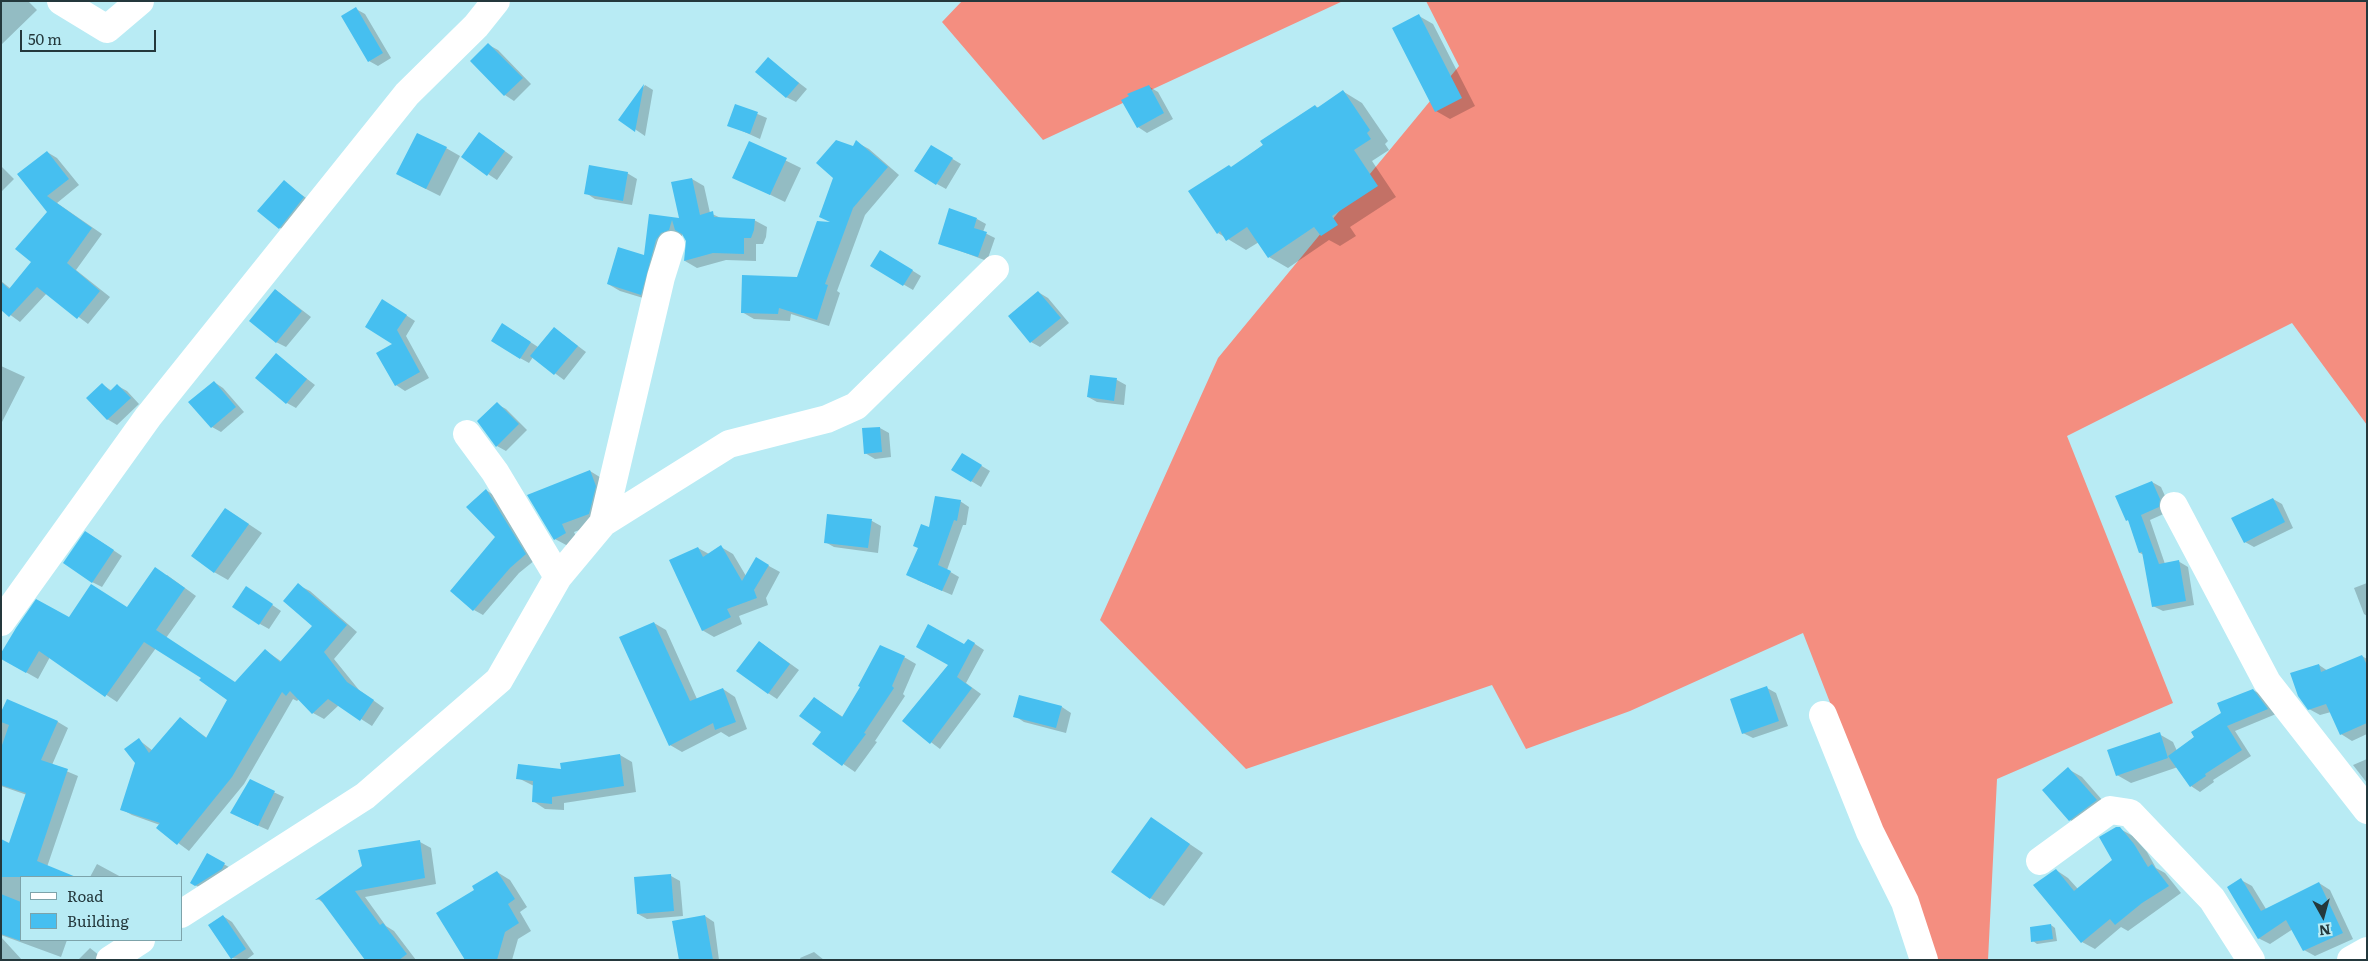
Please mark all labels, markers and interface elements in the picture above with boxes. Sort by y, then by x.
scale bar [22,20,159,52]
text: 50 m [28,27,62,50]
legend [20,876,182,941]
text: Road [67,884,103,907]
north arrow [2298,891,2348,941]
text: Building [67,909,129,932]
text: N [2318,920,2332,942]

